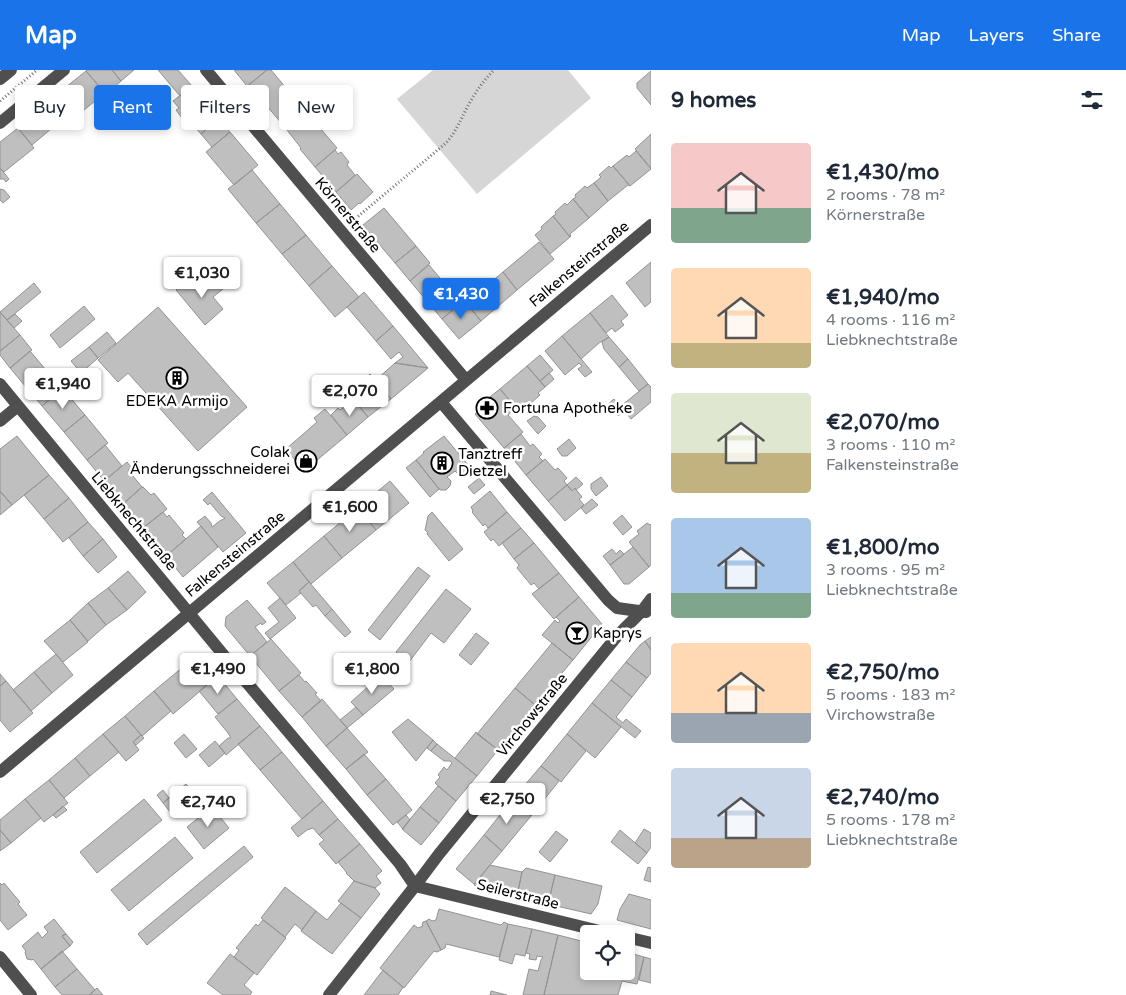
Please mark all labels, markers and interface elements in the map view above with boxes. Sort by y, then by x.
text: Map [25,21,77,50]
text: Map [902,24,941,46]
text: Layers [969,24,1024,46]
text: Share [1052,24,1101,46]
chip: Buy [15,85,84,130]
chip: Rent [94,85,171,130]
chip: Filters [181,85,269,130]
chip: New [279,85,353,130]
icon: filters [1078,86,1106,114]
text: 9 homes [671,88,756,113]
text: €1,430/mo [826,160,939,185]
icon: home [711,163,771,223]
street label: Körnerstraße [311,174,385,256]
text: 2 rooms · 78 m² [826,185,945,205]
text: Körnerstraße [826,205,925,225]
street label: Falkensteinstraße [525,217,633,311]
pin: €1,030 [161,256,243,299]
text: €1,030 [174,263,230,283]
pin: €1,430 [420,278,502,320]
text: €1,430 [434,284,488,304]
text: €1,940/mo [826,285,940,310]
icon: home [711,288,771,348]
text: 4 rooms · 116 m² [826,310,955,330]
text: Liebknechtstraße [826,330,958,350]
building icon: EDEKA Armijo [165,366,189,390]
pin: €1,940 [22,368,104,410]
text: €1,940 [35,374,91,394]
pin: €2,070 [309,374,391,417]
text: €2,070 [322,381,378,401]
place label: EDEKA Armijo [126,392,228,410]
pharmacy icon: Fortuna Apotheke [475,396,499,420]
place label: Fortuna Apotheke [503,399,632,417]
text: €2,070/mo [826,410,940,435]
icon: home [711,413,771,473]
text: 3 rooms · 110 m² [826,435,955,455]
place label: Colak Änderungsschneiderei [130,443,290,478]
place label: Tanztreff Dietzel [458,445,523,480]
shop icon: Colak Änderungsschneiderei [294,449,318,473]
building icon: Tanztreff Dietzel [430,451,454,475]
text: Falkensteinstraße [826,455,959,475]
street label: Liebknechtstraße [87,468,181,574]
pin: €1,600 [309,490,391,533]
text: €1,600 [322,497,378,517]
street label: Falkensteinstraße [181,507,289,601]
text: €1,800/mo [826,535,939,560]
icon: home [711,538,771,598]
text: 3 rooms · 95 m² [826,560,945,580]
text: Liebknechtstraße [826,580,958,600]
bar icon: Kaprys [565,621,589,645]
place label: Kaprys [593,624,642,642]
pin: €1,490 [177,652,259,695]
pin: €1,800 [331,652,413,695]
text: €1,490 [191,659,245,679]
text: €1,800 [344,659,400,679]
text: €2,750/mo [826,660,939,685]
icon: home [711,663,771,723]
street label: Virchowstraße [493,670,571,760]
text: 5 rooms · 183 m² [826,685,955,705]
text: Virchowstraße [826,705,935,725]
pin: €2,750 [466,782,548,825]
text: €2,740/mo [826,785,939,810]
pin: €2,740 [167,786,249,828]
icon: home [711,788,771,848]
text: €2,750 [479,789,535,809]
text: €2,740 [180,792,236,812]
text: 5 rooms · 178 m² [826,810,955,830]
text: Liebknechtstraße [826,830,958,850]
street label: Seilerstraße [475,875,561,913]
map controls [580,925,635,980]
button: locate [580,925,635,980]

